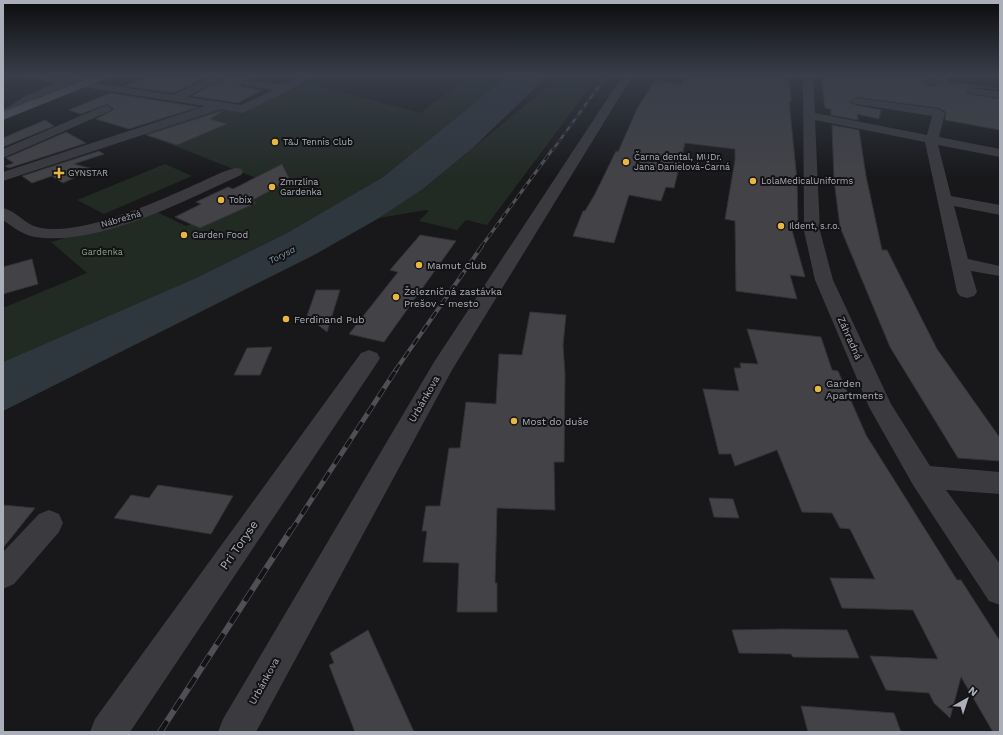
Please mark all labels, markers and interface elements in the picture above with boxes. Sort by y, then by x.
marker: T&J Tennis Club [270,137,280,147]
place label: T&J Tennis Club [283,137,353,147]
place label: Čarna dental, MUDr. Jana Danielová-Čarná [634,151,730,172]
marker: Čarna dental, MUDr. Jana Danielová-Čarná [621,157,631,167]
marker: GYNSTAR [53,167,65,179]
place label: GYNSTAR [68,168,108,178]
marker: LolaMedicalUniforms [748,176,758,186]
place label: LolaMedicalUniforms [761,176,853,186]
place label: Zmrzlina Gardenka [280,177,322,197]
marker: Zmrzlina Gardenka [267,182,277,192]
marker: Tobix [216,195,226,205]
place label: Tobix [229,195,252,205]
street label: Nábrežná [100,208,142,230]
marker: Ildent, s.r.o. [776,221,786,231]
place label: Ildent, s.r.o. [789,221,840,231]
marker: Garden Food [179,230,189,240]
place label: Garden Food [192,230,248,240]
water label: Torysa [267,244,297,266]
park label: Gardenka [81,247,123,257]
marker: Mamut Club [414,260,424,270]
place label: Mamut Club [427,260,487,271]
place label: Železničná zastávka Prešov - mesto [404,286,502,309]
marker: Železničná zastávka Prešov - mesto [391,292,401,302]
marker: Ferdinand Pub [281,314,291,324]
place label: Ferdinand Pub [294,314,364,325]
street label: Záhradná [836,315,864,361]
street label: Urbánkova [406,374,442,424]
place label: Garden Apartments [826,378,883,401]
marker: Garden Apartments [813,384,823,394]
marker: Most do duše [509,416,519,426]
place label: Most do duše [522,416,589,427]
street label: Pri Toryse [217,518,261,572]
street label: Urbánkova [247,656,281,706]
north arrow [947,679,987,719]
text: N [966,684,980,699]

